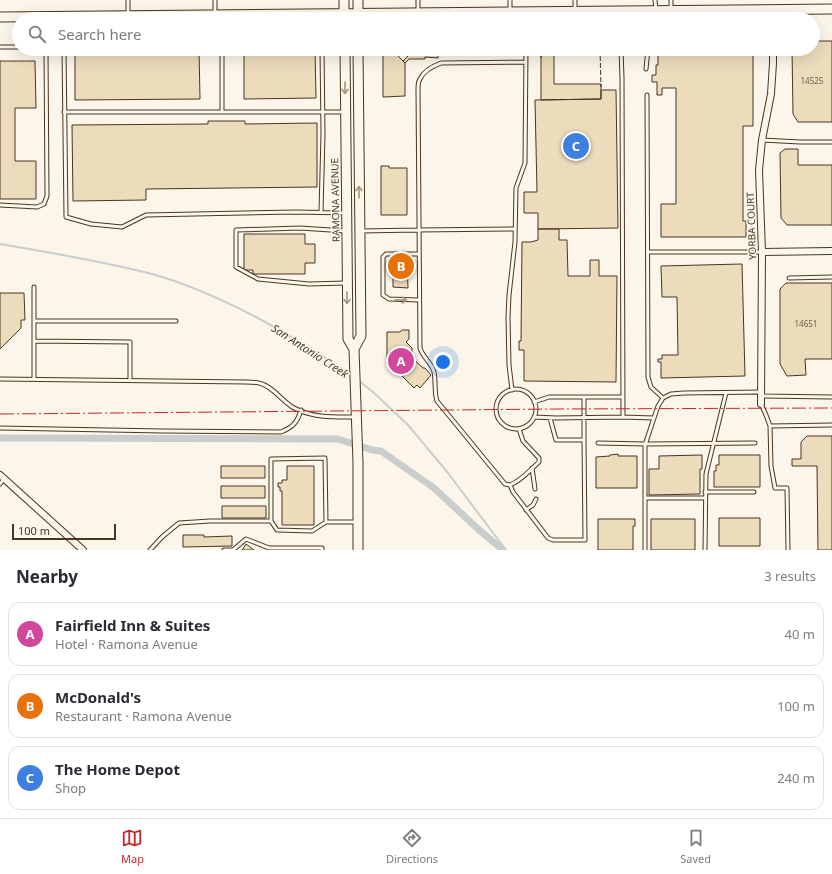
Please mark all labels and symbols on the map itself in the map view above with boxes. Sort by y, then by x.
house number: 14525 [801,75,824,86]
one-way arrow [341,81,349,94]
pin: C [563,131,589,161]
street label: RAMONA AVENUE [327,158,343,242]
one-way arrow [355,186,363,199]
street label: YORBA COURT [743,191,759,260]
pin: B [388,251,414,281]
one-way arrow [343,291,351,304]
one-way arrow [394,296,407,304]
house number: 14651 [795,318,817,329]
water label: San Antonio Creek [269,320,352,381]
pin: A [388,346,414,376]
your location [433,352,453,372]
scale bar [12,522,116,541]

